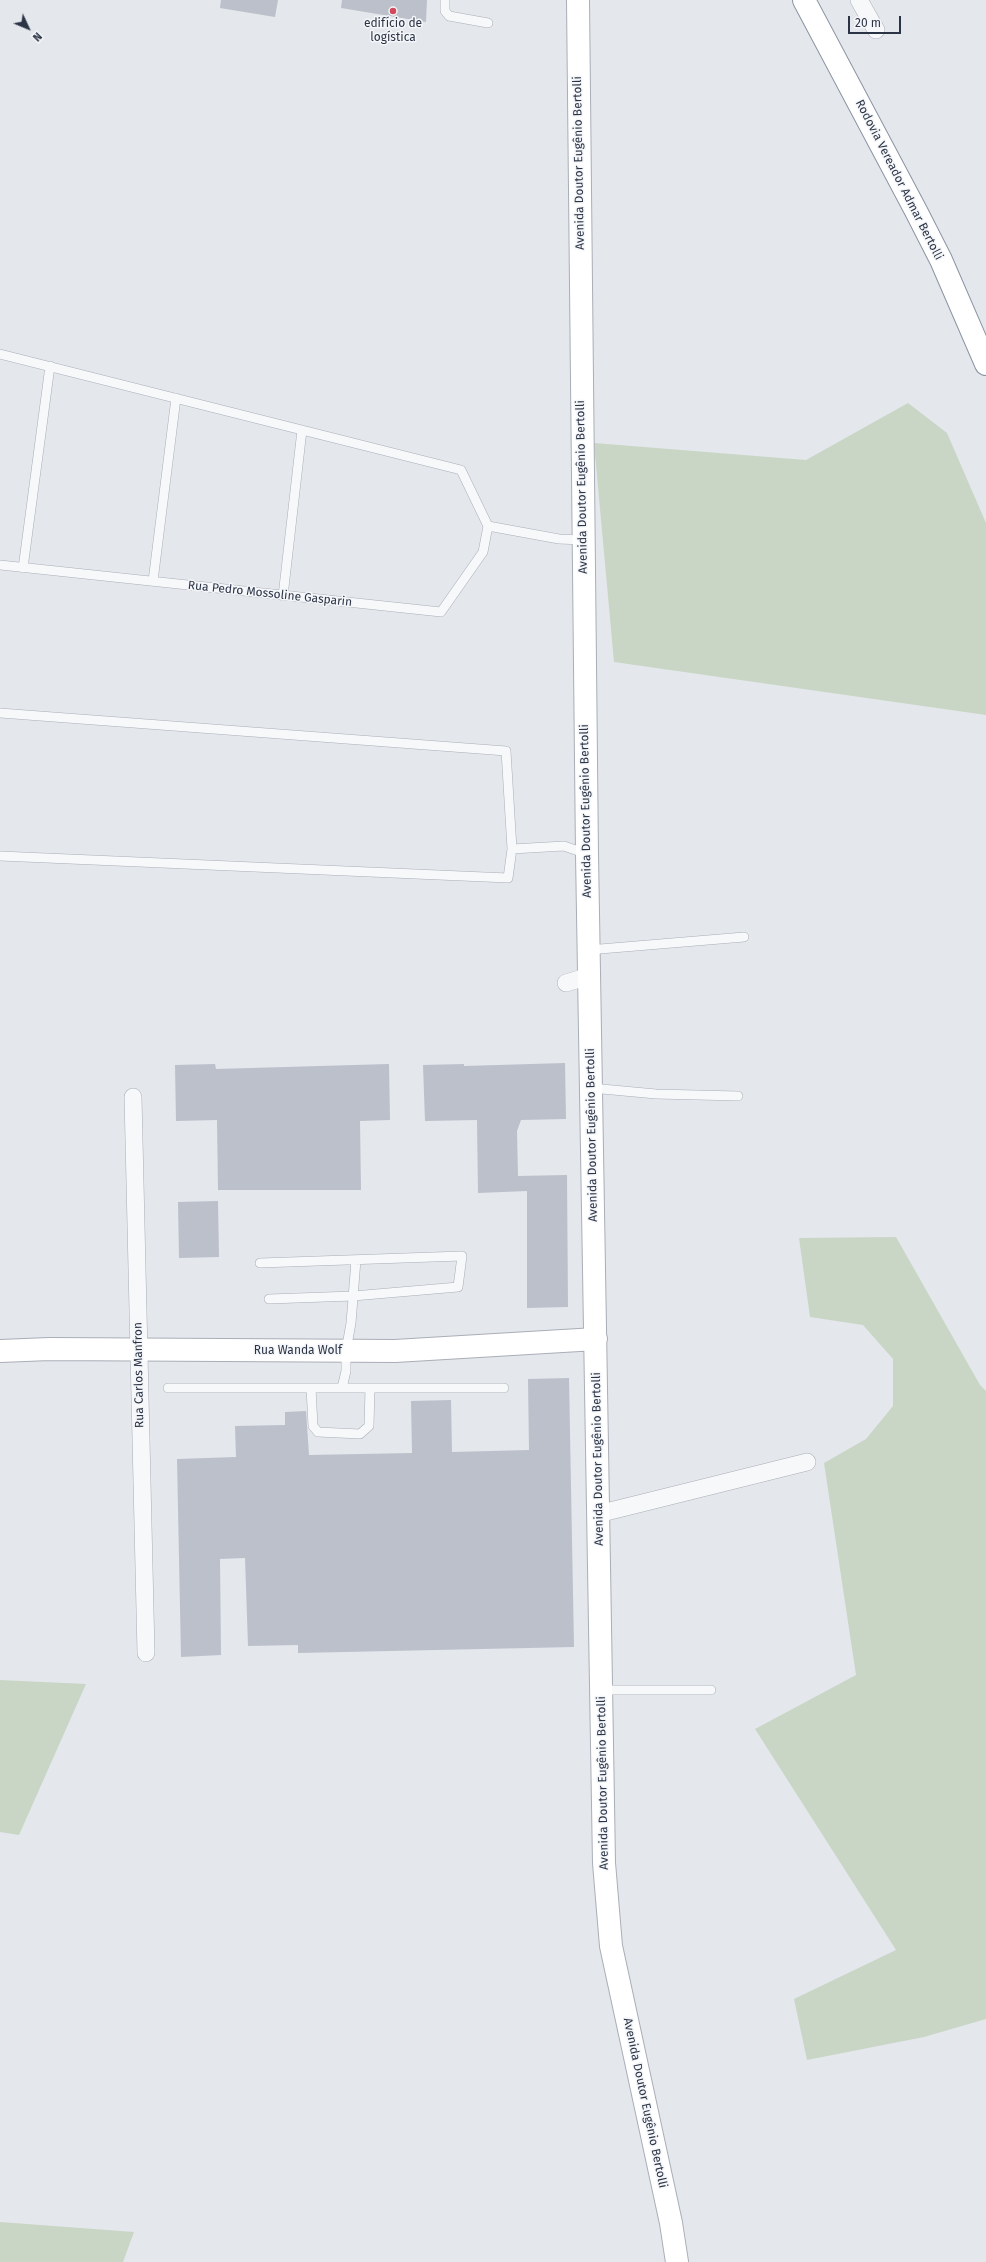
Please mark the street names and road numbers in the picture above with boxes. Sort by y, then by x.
street label: Avenida Doutor Eugênio Bertolli [570,76,588,250]
street label: Rodovia Vereador Admar Bertolli [852,97,946,263]
street label: Avenida Doutor Eugênio Bertolli [573,400,591,574]
street label: Rua Pedro Mossoline Gasparin [187,578,353,610]
street label: Avenida Doutor Eugênio Bertolli [577,724,595,898]
street label: Avenida Doutor Eugênio Bertolli [583,1048,601,1222]
street label: Rua Carlos Manfron [131,1322,147,1428]
street label: Rua Wanda Wolf [254,1344,342,1358]
street label: Avenida Doutor Eugênio Bertolli [589,1372,607,1546]
street label: Avenida Doutor Eugênio Bertolli [594,1696,612,1870]
street label: Avenida Doutor Eugênio Bertolli [620,2017,670,2189]

